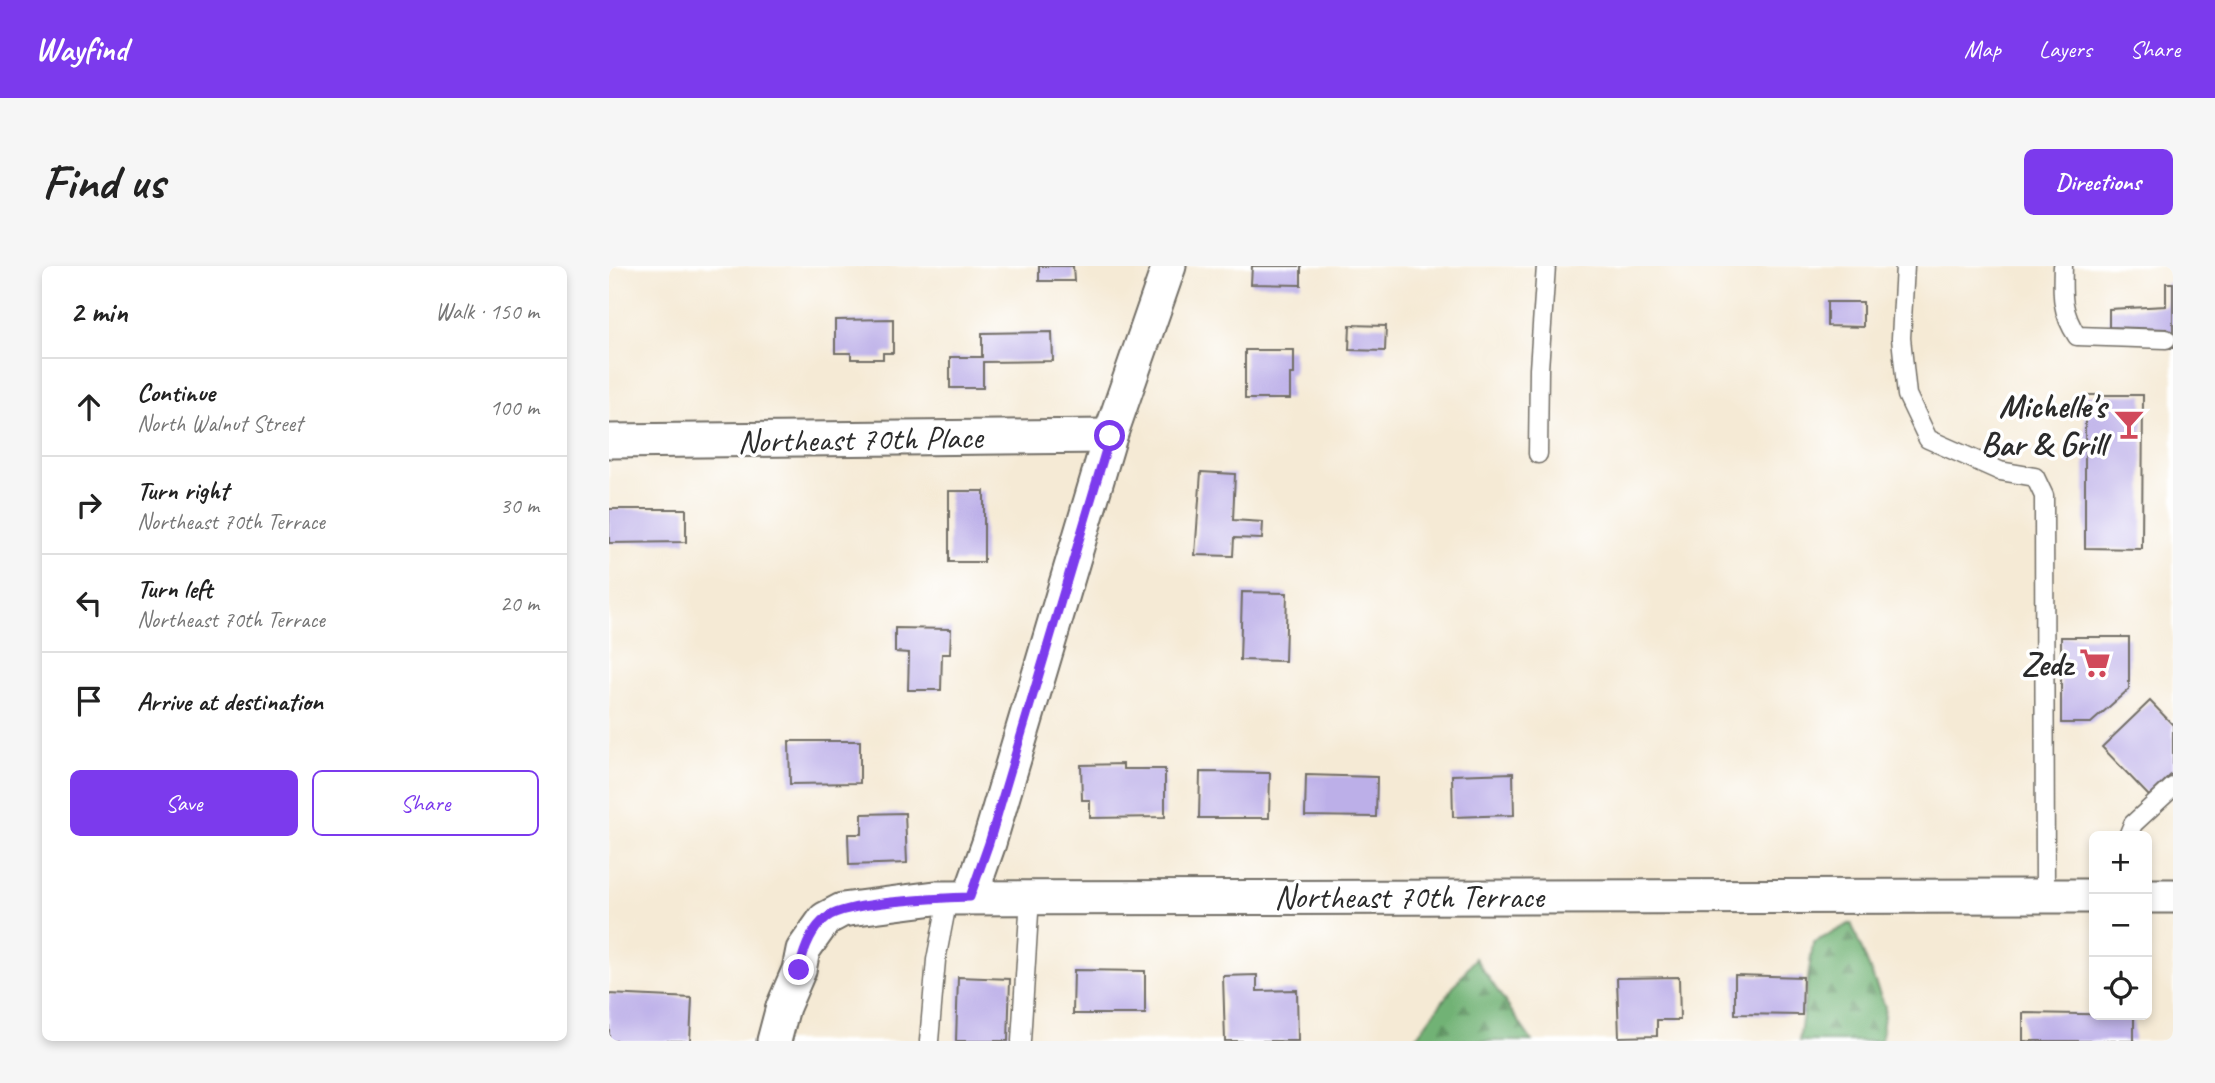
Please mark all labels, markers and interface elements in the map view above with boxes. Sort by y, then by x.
text: Wayfind [35,28,128,70]
text: Map [1964,34,2001,64]
text: Layers [2039,34,2092,64]
text: Share [2130,34,2180,64]
button: Directions [2024,149,2173,215]
text: Find us [42,151,164,213]
text: 2 min [70,293,127,331]
text: Walk · 150 m [435,297,539,326]
text: Continue [137,376,215,409]
place label: Michelle's Bar & Grill [1981,385,2112,465]
icon: ahead [70,388,108,426]
text: 100 m [490,393,539,422]
bar icon: Michelle's Bar & Grill [2112,407,2146,441]
text: North Walnut Street [137,409,303,438]
street label: Northeast 70th Place [737,416,985,462]
route start [1094,420,1125,451]
text: Turn right [137,474,228,507]
icon: right [70,486,108,524]
text: 30 m [500,491,539,520]
text: Northeast 70th Terrace [137,507,325,536]
text: Turn left [137,572,212,605]
icon: left [70,584,108,622]
text: 20 m [500,589,539,618]
text: Northeast 70th Terrace [137,605,325,634]
place label: Zedz [2021,643,2076,685]
supermarket icon: Zedz [2078,646,2112,680]
icon: arrive [70,682,108,720]
text: Arrive at destination [137,685,323,718]
button: Save [70,770,298,836]
button: Share [312,770,539,836]
map controls [2089,831,2152,1020]
button: + [2089,831,2152,894]
street label: Northeast 70th Terrace [1274,876,1546,918]
button: − [2089,894,2152,957]
route end [783,954,814,985]
button: locate [2089,957,2152,1020]

